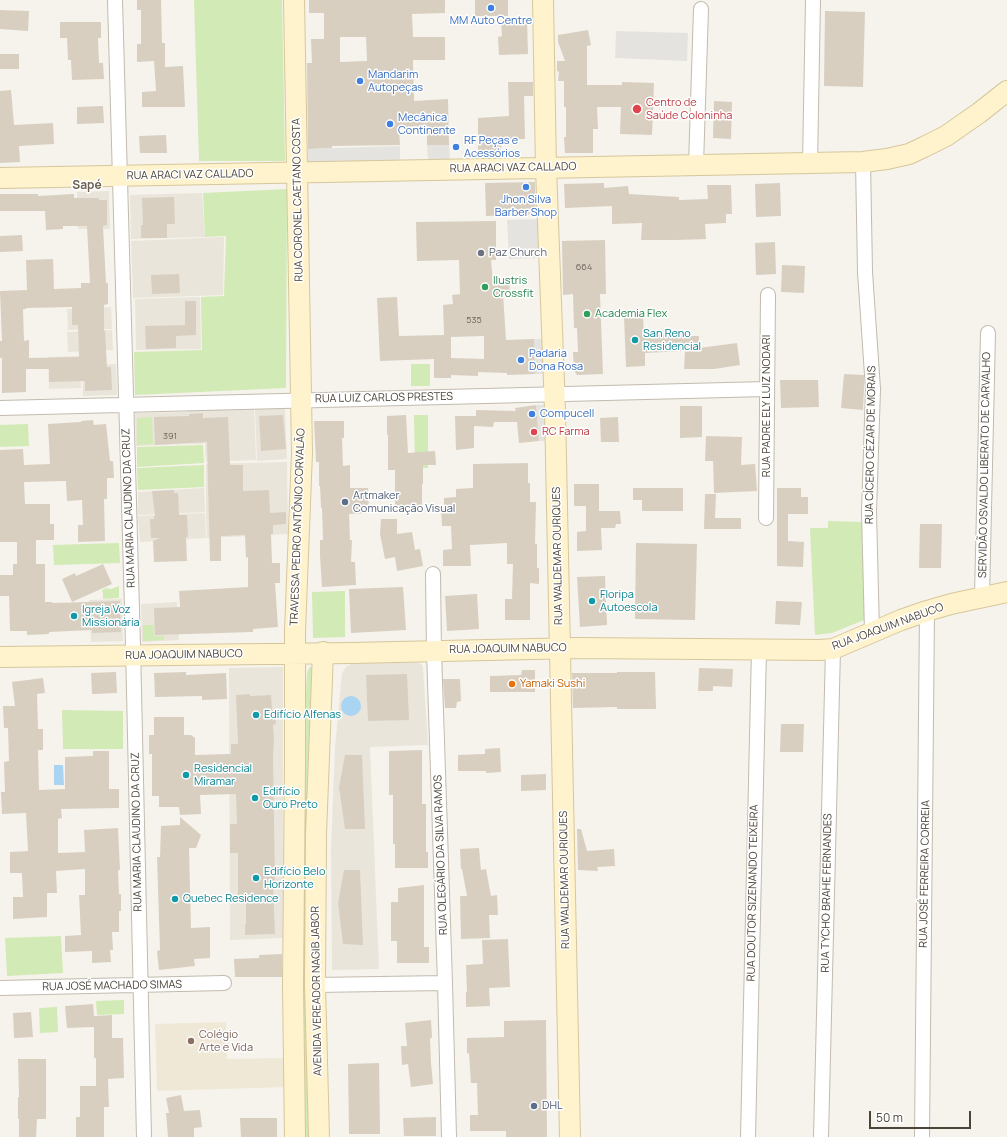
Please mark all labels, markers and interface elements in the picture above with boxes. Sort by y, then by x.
marker: MM Auto Centre [486,3,496,13]
place label: MM Auto Centre [450,14,532,28]
place label: Mandarim Autopeças [368,68,423,94]
marker: Mandarim Autopeças [355,76,365,86]
place label: Centro de Saúde Coloninha [646,96,732,122]
marker: Centro de Saúde Coloninha [631,103,643,115]
place label: Mecânica Continente [398,111,456,137]
street label: RUA CORONEL CAETANO COSTA [290,118,306,282]
marker: Mecânica Continente [385,119,395,129]
place label: RF Peças e Acessórios [464,134,520,160]
marker: RF Peças e Acessórios [451,142,461,152]
street label: RUA ARACI VAZ CALLADO [450,160,576,176]
street label: RUA ARACI VAZ CALLADO [127,167,253,183]
district label: Sapé [72,179,102,193]
marker: Jhon Silva Barber Shop [521,182,531,192]
place label: Jhon Silva Barber Shop [495,193,557,219]
place label: Paz Church [489,246,547,260]
marker: Paz Church [476,248,486,258]
house number: 664 [576,262,592,272]
place label: Ilustris Crossfit [493,274,534,300]
marker: Ilustris Crossfit [480,282,490,292]
place label: Academia Flex [595,307,667,321]
marker: Academia Flex [582,309,592,319]
house number: 535 [466,315,482,325]
place label: San Reno Residencial [643,327,701,353]
marker: San Reno Residencial [630,335,640,345]
street label: RUA PADRE ELY LUIZ NODARI [760,335,774,477]
place label: Padaria Dona Rosa [529,347,583,373]
street label: SERVIDÃO OSVALDO LIBERATO DE CARVALHO [976,352,994,578]
marker: Padaria Dona Rosa [516,355,526,365]
street label: RUA CÍCERO CÉZAR DE MORAIS [863,366,879,524]
street label: RUA LUIZ CARLOS PRESTES [315,390,453,406]
place label: Compucell [540,407,594,421]
marker: Compucell [527,409,537,419]
place label: RC Farma [542,425,590,439]
marker: RC Farma [529,427,539,437]
street label: RUA MARIA CLAUDINO DA CRUZ [120,428,138,588]
street label: TRAVESSA PEDRO ANTÔNIO CORVALÃO [288,428,308,626]
house number: 391 [163,431,177,441]
street label: RUA WALDEMAR OURIQUES [550,487,566,625]
place label: Artmaker Comunicação Visual [353,489,455,515]
marker: Artmaker Comunicação Visual [340,497,350,507]
place label: Floripa Autoescola [600,588,658,614]
marker: Floripa Autoescola [587,596,597,606]
street label: RUA JOAQUIM NABUCO [831,601,945,653]
place label: Igreja Voz Missionária [82,603,140,629]
marker: Igreja Voz Missionária [69,611,79,621]
street label: RUA JOAQUIM NABUCO [449,641,567,657]
street label: RUA JOAQUIM NABUCO [125,647,243,663]
place label: Yamaki Sushi [520,677,585,691]
marker: Yamaki Sushi [507,679,517,689]
place label: Edifício Alfenas [264,708,341,722]
marker: Edifício Alfenas [251,710,261,720]
street label: RUA MARIA CLAUDINO DA CRUZ [129,752,145,912]
place label: Residencial Miramar [194,762,252,788]
marker: Residencial Miramar [181,770,191,780]
street label: RUA OLEGÁRIO DA SILVA RAMOS [432,775,450,935]
place label: Edifício Ouro Preto [263,785,318,811]
marker: Edifício Ouro Preto [250,793,260,803]
street label: RUA JOSÉ FERREIRA CORREIA [917,800,933,948]
street label: RUA DOUTOR SIZENANDO TEIXEIRA [745,804,761,982]
street label: RUA WALDEMAR OURIQUES [557,811,573,949]
street label: RUA TYCHO BRAHE FERNANDES [819,813,835,973]
place label: Edifício Belo Horizonte [264,865,325,891]
marker: Edifício Belo Horizonte [251,873,261,883]
place label: Quebec Residence [183,892,278,906]
marker: Quebec Residence [170,894,180,904]
street label: AVENIDA VEREADOR NAGIB JABOR [309,906,325,1076]
street label: RUA JOSÉ MACHADO SIMAS [42,978,182,994]
place label: Colégio Arte e Vida [199,1028,253,1054]
marker: Colégio Arte e Vida [186,1036,196,1046]
place label: DHL [542,1099,563,1113]
marker: DHL [529,1101,539,1111]
scale bar [871,1103,973,1129]
text: 50 m [876,1109,903,1126]

